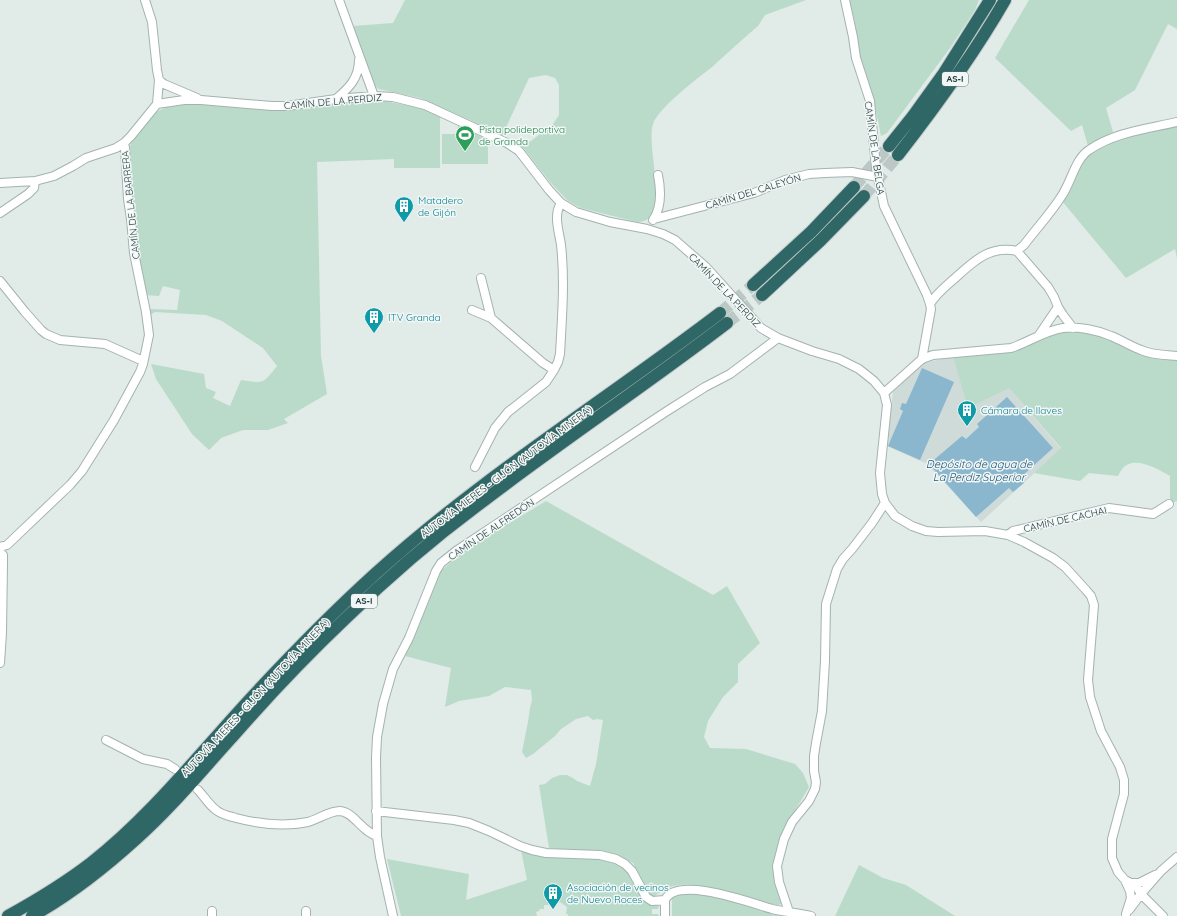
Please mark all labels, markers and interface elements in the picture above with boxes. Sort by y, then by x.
road number: AS-I [942,72,968,86]
street label: CAMÍN DE LA PERDIZ [283,91,383,112]
street label: CAMÍN DE LA BELGA [861,100,888,196]
place label: Pista polideportiva de Granda [479,123,565,148]
sports icon: Pista polideportiva de Granda [454,124,476,152]
street label: CAMÍN DE LA BARRERA [118,149,143,260]
street label: CAMÍN DEL CALEYÓN [704,171,802,212]
place label: Matadero de Gijón [418,194,463,219]
building icon: Matadero de Gijón [393,195,415,223]
street label: CAMÍN DE LA PERDIZ [686,250,763,330]
building icon: ITV Granda [363,306,385,334]
place label: ITV Granda [388,311,441,324]
building icon: Cámara de llaves [956,399,978,427]
street label: AUTOVÍA MIERES - GIJÓN (AUTOVÍA MINERA) [418,402,595,540]
place label: Cámara de llaves [981,404,1062,417]
water label: Depósito de agua de La Perdiz Superior [926,457,1033,484]
street label: CAMÍN DE ALFREDÓN [446,496,537,563]
street label: CAMÍN DE CACHAI [1022,504,1108,535]
road number: AS-I [351,594,377,608]
street label: AUTOVÍA MIERES - GIJÓN (AUTOVÍA MINERA) [178,615,332,779]
place label: Asociación de vecinos de Nuevo Roces [567,881,669,906]
building icon: Asociación de vecinos de Nuevo Roces [542,882,564,910]

